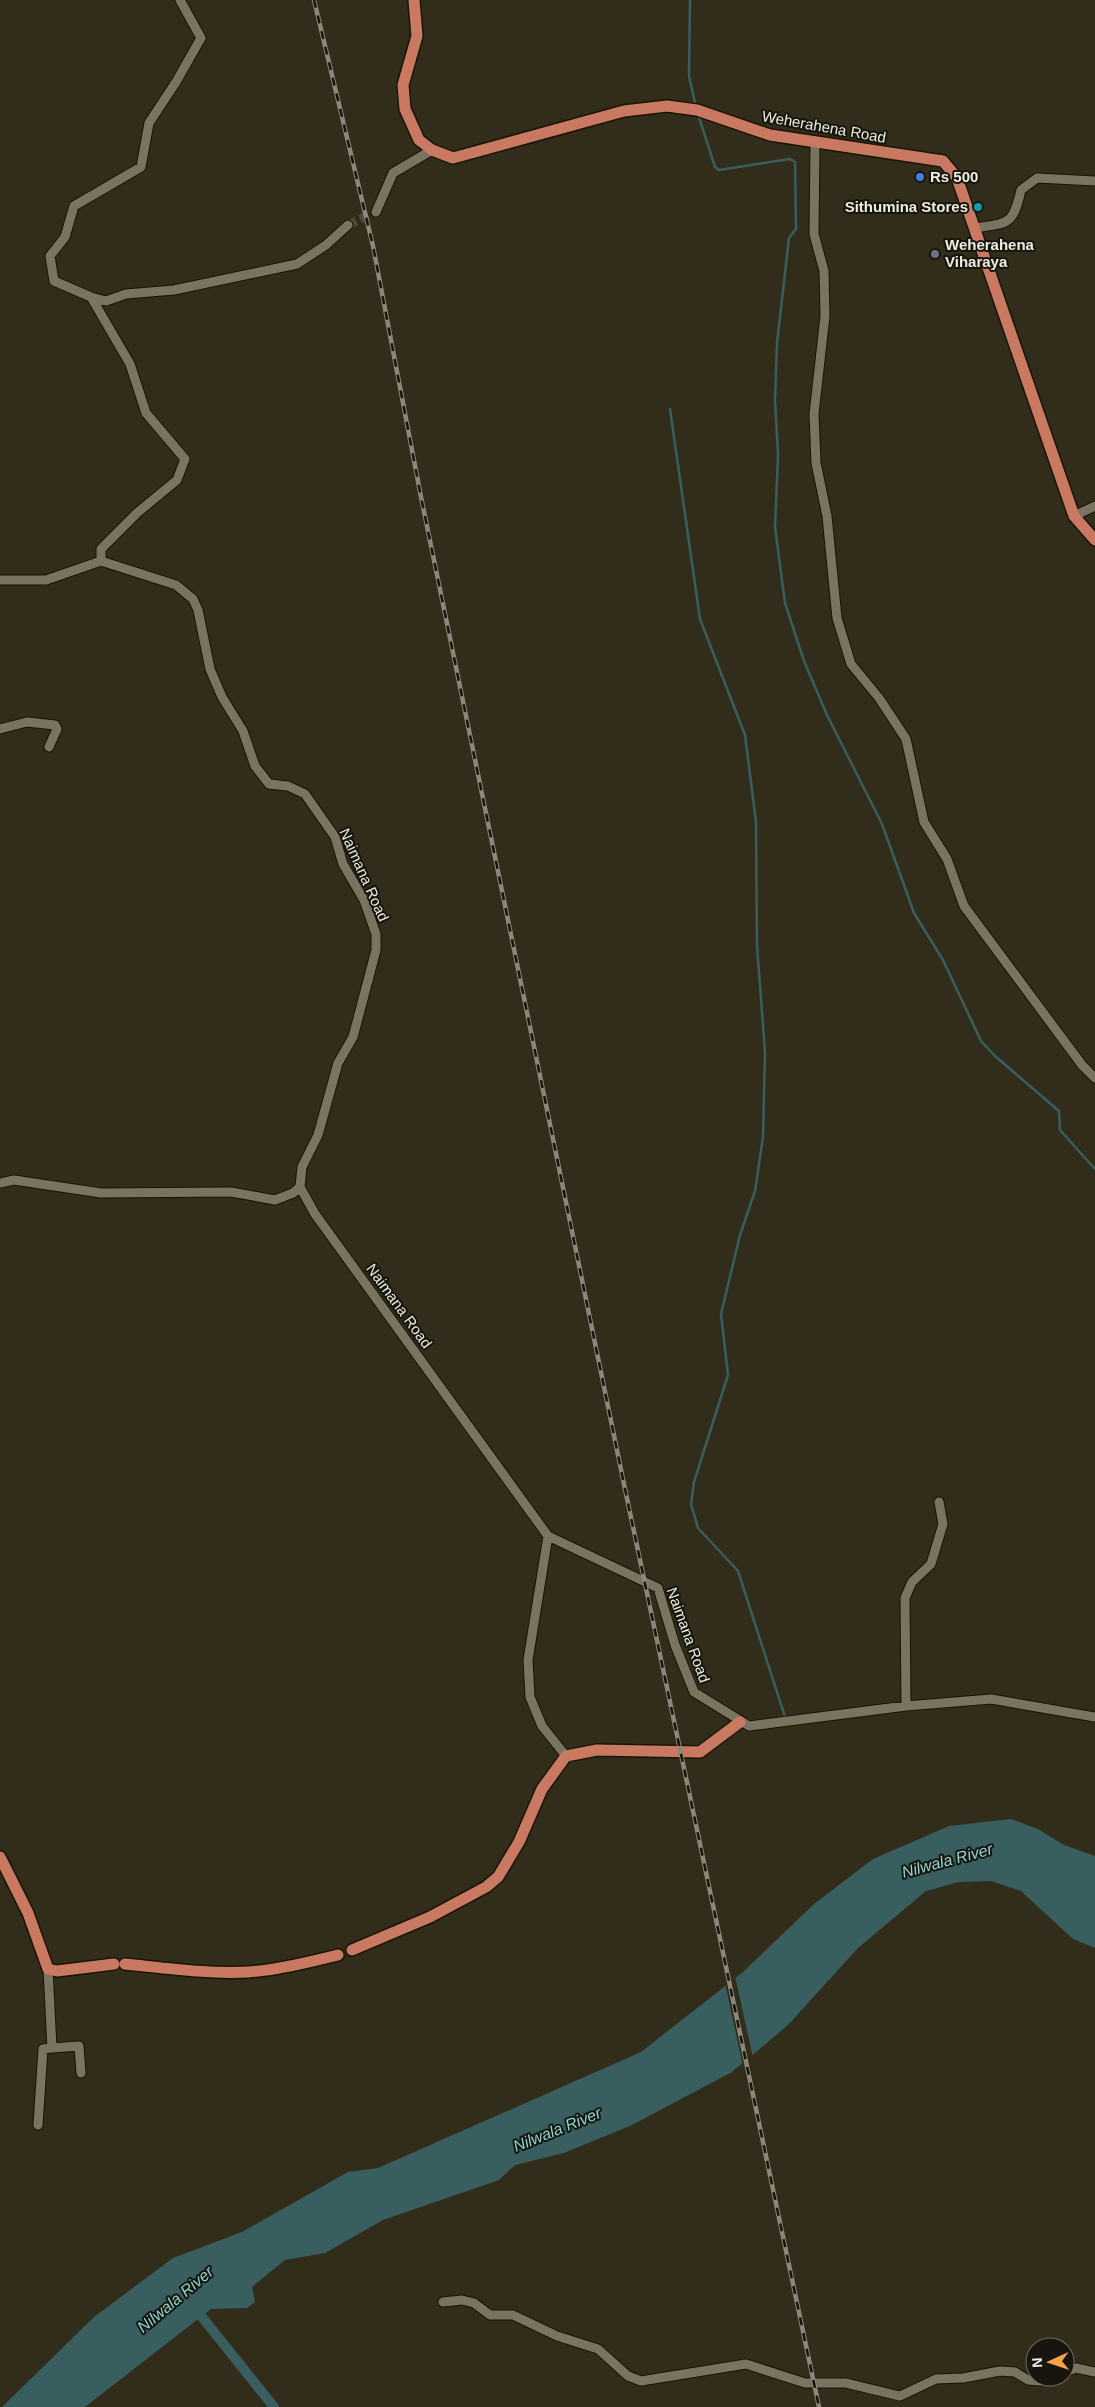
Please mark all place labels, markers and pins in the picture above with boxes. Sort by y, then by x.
place label: Rs 500 [930,168,978,185]
marker: Rs 500 [914,171,926,183]
place label: Sithumina Stores [845,198,968,215]
marker: Sithumina Stores [972,201,984,213]
place label: Weherahena Viharaya [945,236,1035,270]
marker: Weherahena Viharaya [929,248,941,260]

